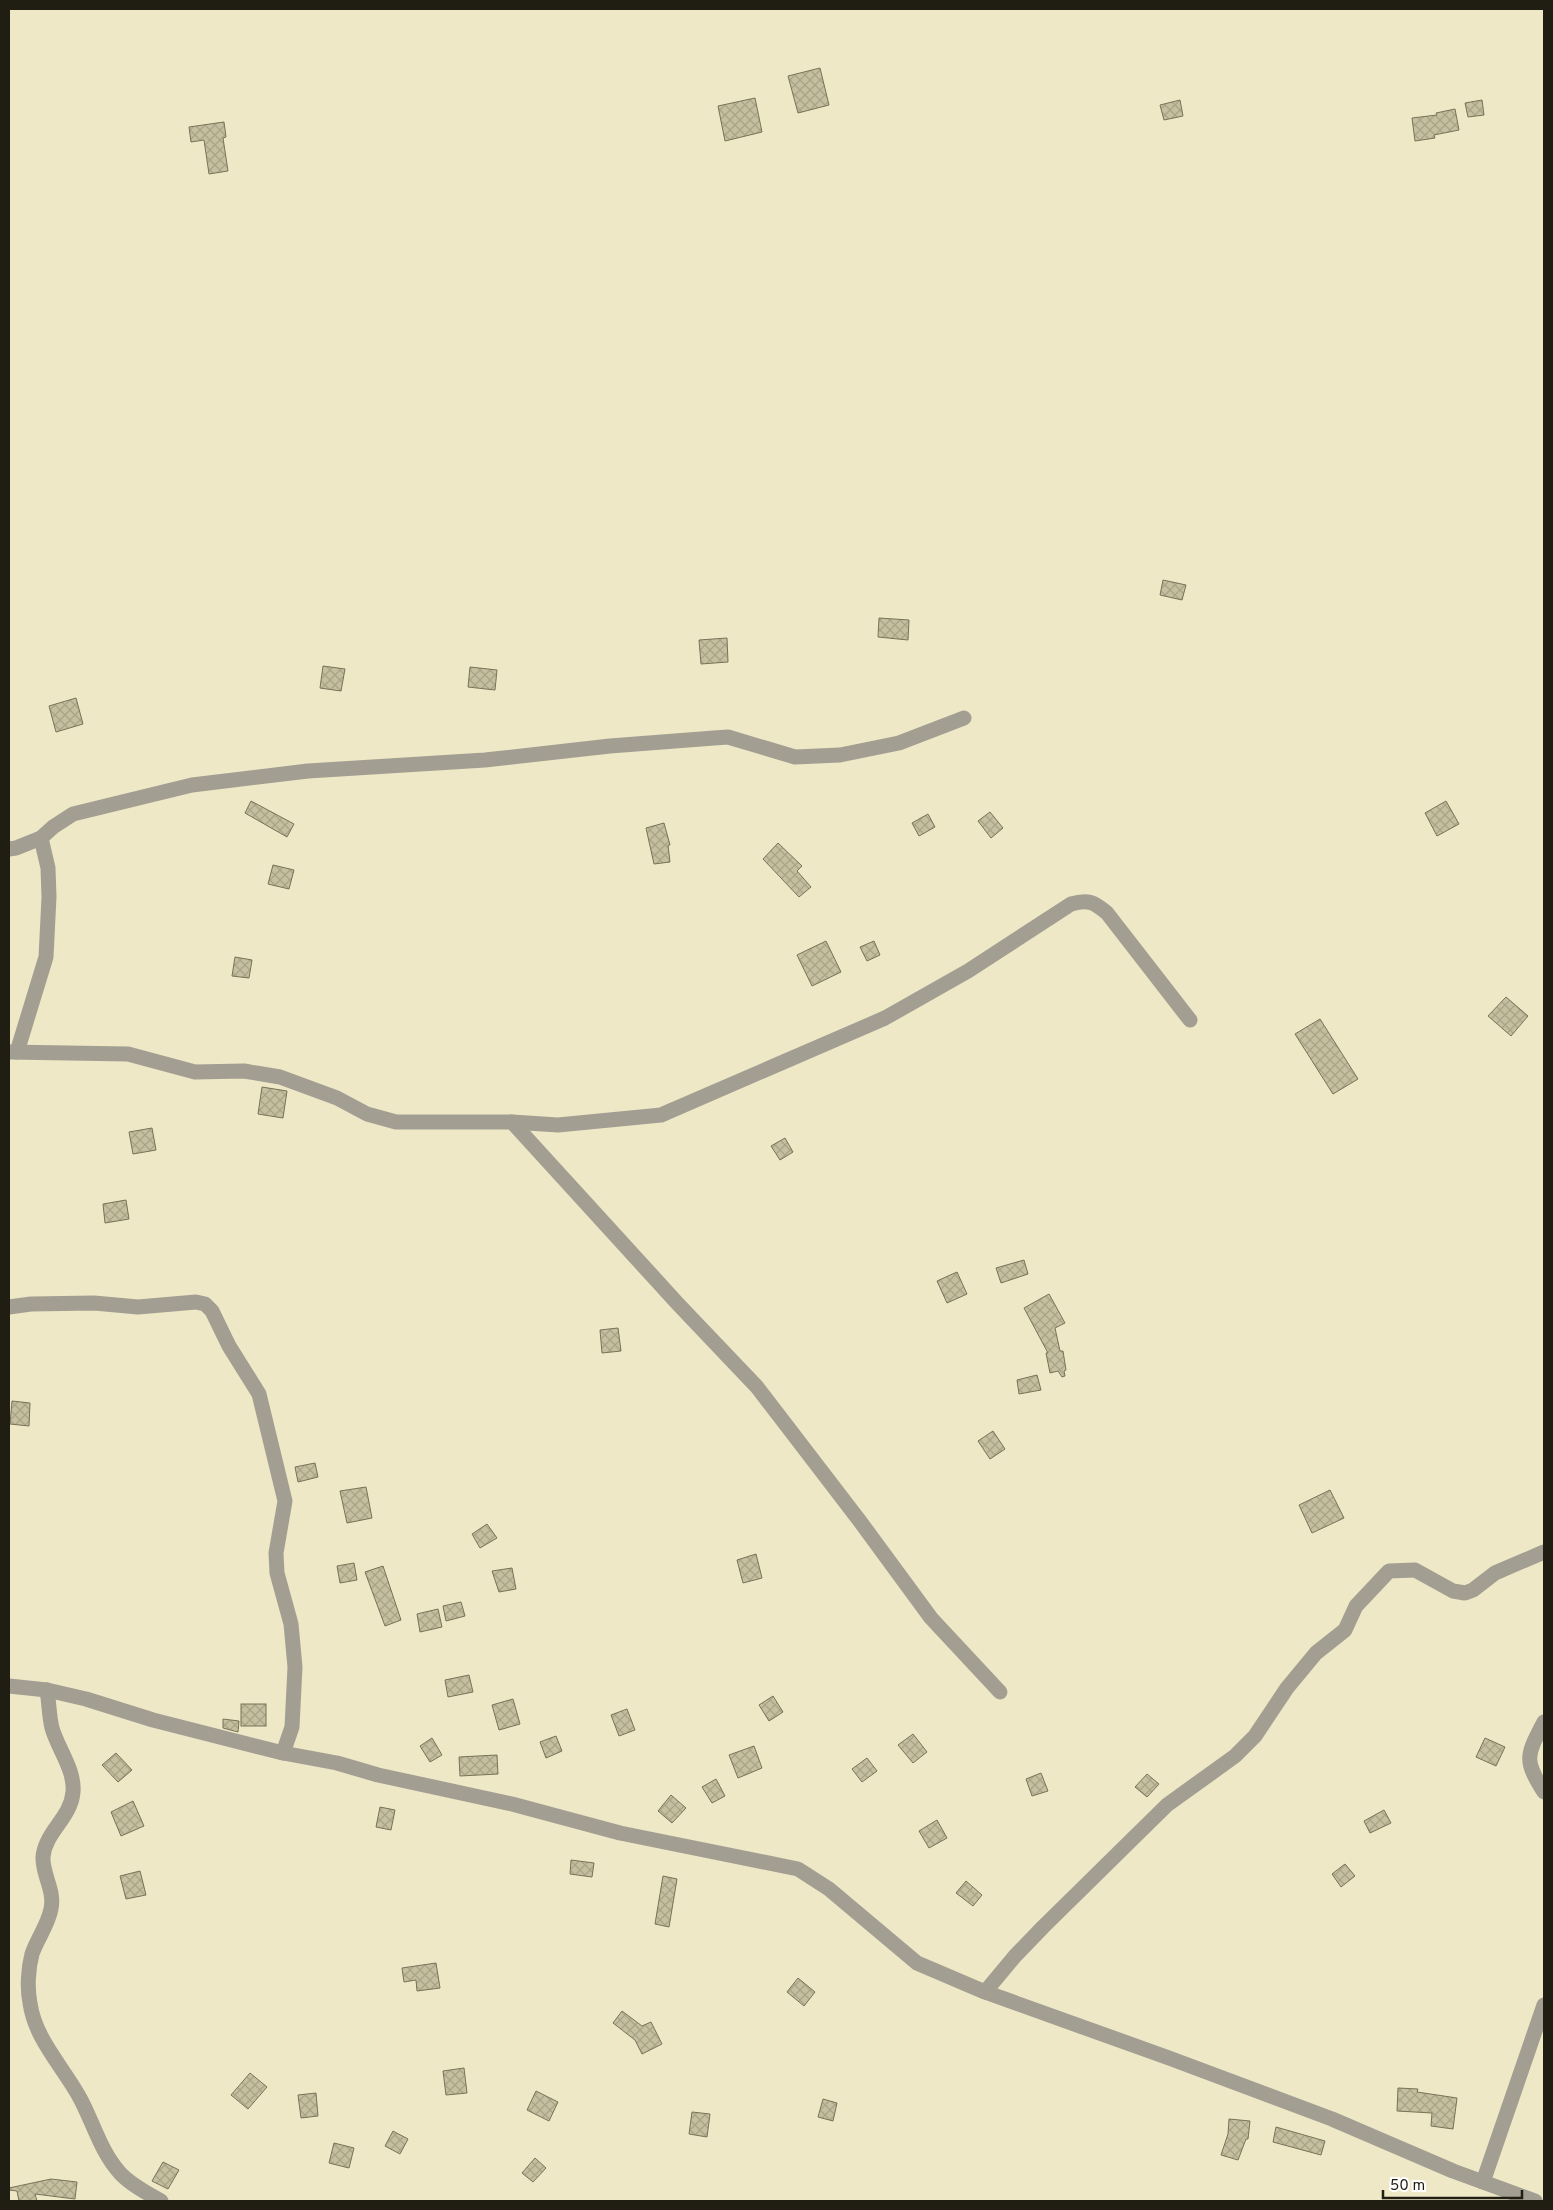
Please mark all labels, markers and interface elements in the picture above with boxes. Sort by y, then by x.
scale bar [1383,2168,1522,2200]
text: 50 m [1390,2177,1425,2196]

